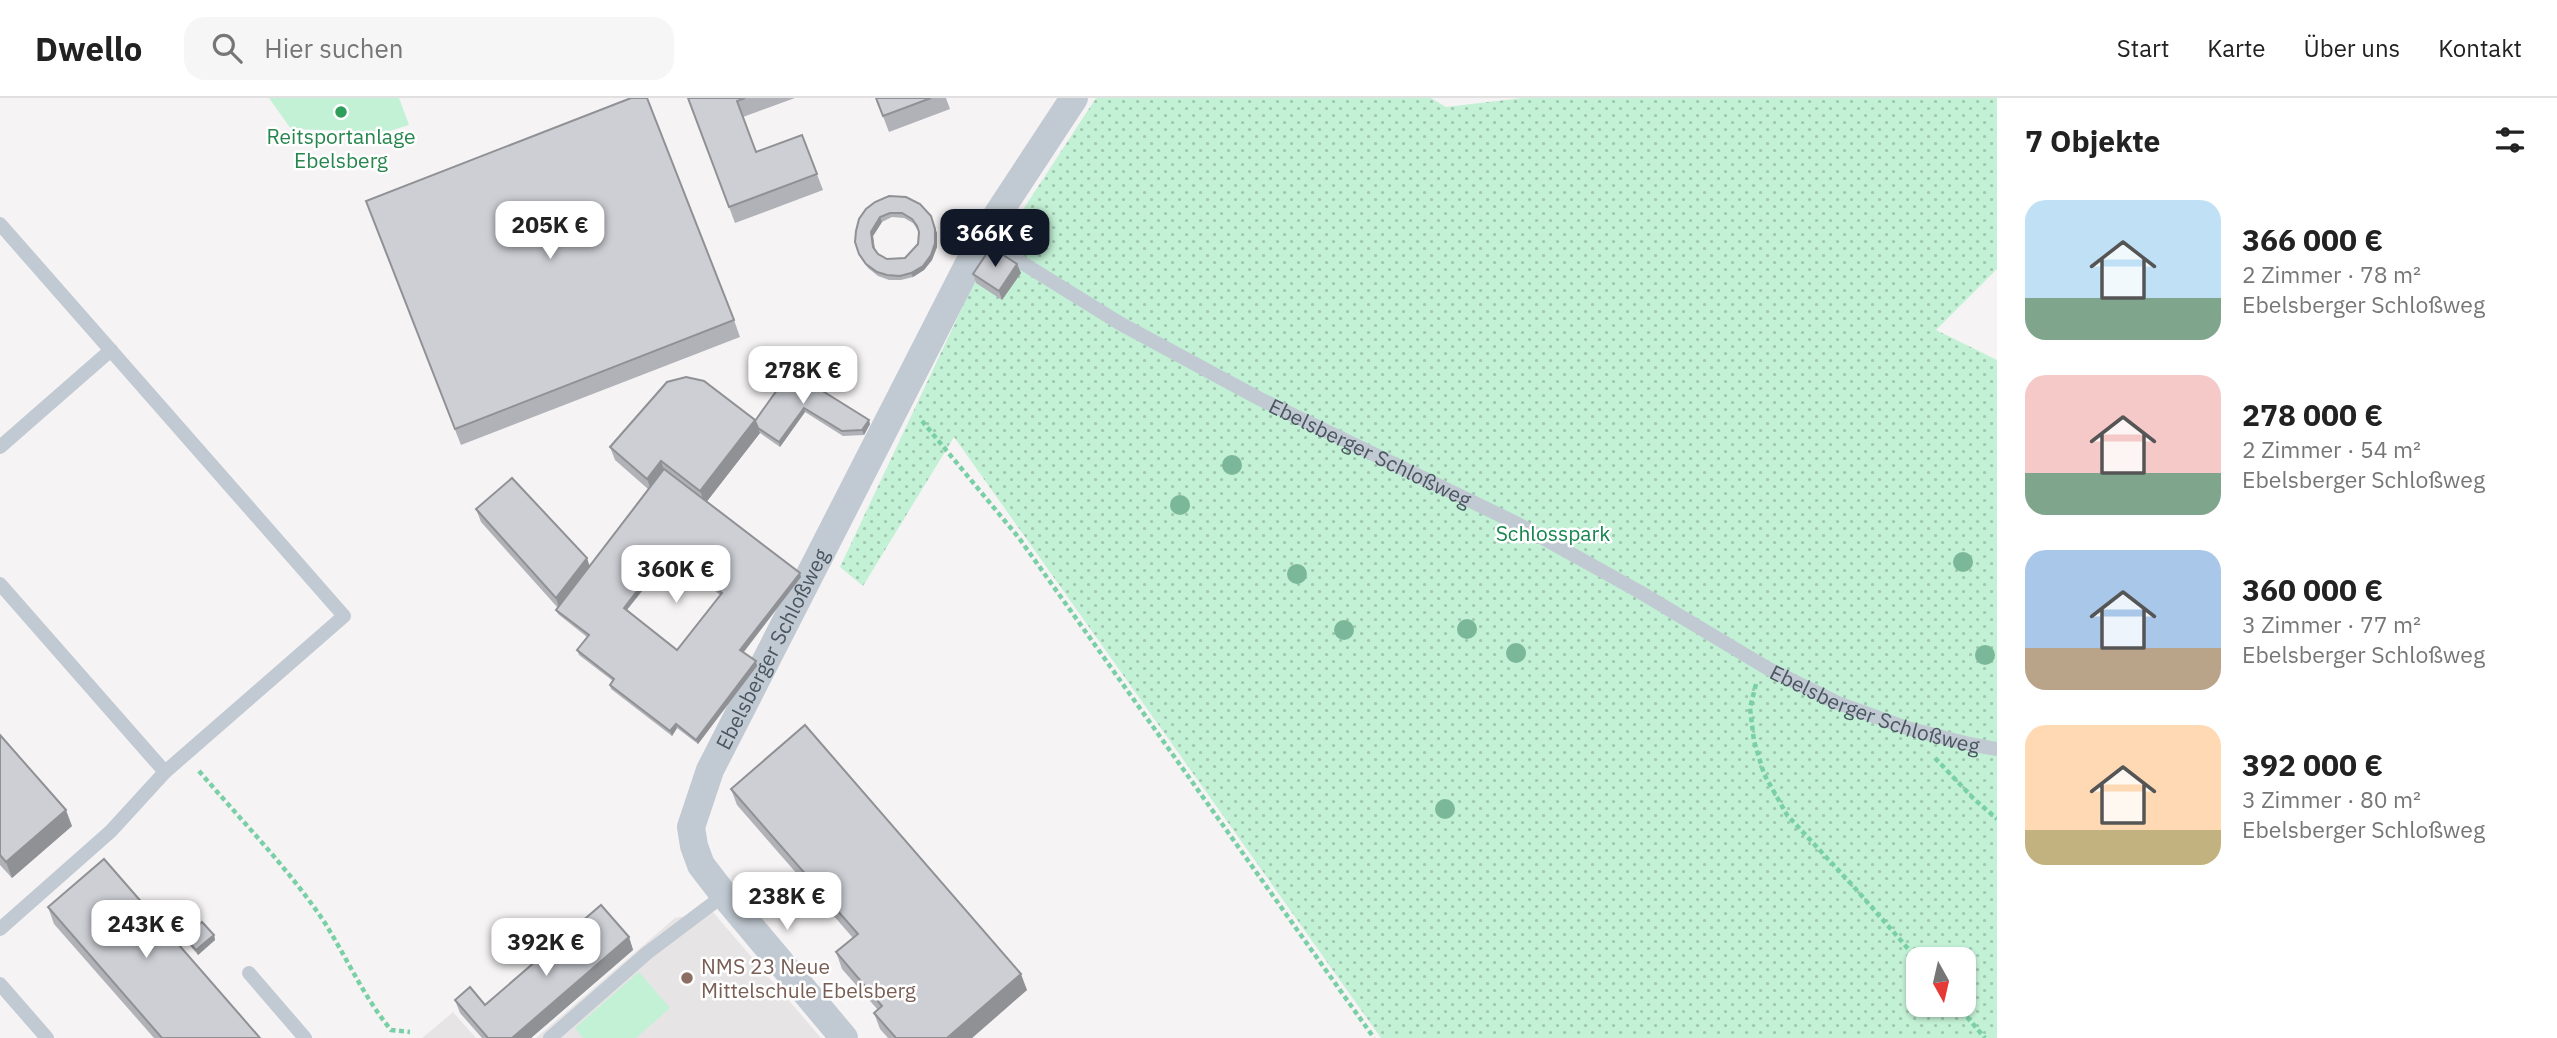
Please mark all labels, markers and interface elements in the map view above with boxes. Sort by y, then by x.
search box [184,17,674,80]
text: Dwello [35,27,142,70]
icon: search [208,29,246,67]
text: Hier suchen [264,31,403,65]
text: Start [2117,32,2169,64]
text: Karte [2207,32,2265,64]
text: Über uns [2303,32,2400,64]
text: Kontakt [2438,32,2522,64]
marker: Reitsportanlage Ebelsberg [333,104,349,120]
text: 7 Objekte [2025,121,2160,160]
icon: filters [2491,121,2529,159]
place label: Reitsportanlage Ebelsberg [266,122,416,174]
pin: 205K € [493,202,607,261]
text: 205K € [511,209,589,239]
pin: 366K € [938,209,1052,269]
text: 366K € [956,217,1034,247]
text: 366 000 € [2242,220,2383,259]
icon: home [2081,228,2165,312]
text: 2 Zimmer · 78 m² [2242,259,2421,289]
text: Ebelsberger Schloßweg [2242,289,2485,319]
pin: 278K € [746,346,860,406]
text: 278K € [764,354,842,384]
street label: Ebelsberger Schloßweg [1264,391,1476,513]
text: 278 000 € [2242,395,2383,434]
icon: home [2081,403,2165,487]
text: 2 Zimmer · 54 m² [2242,434,2421,464]
text: Ebelsberger Schloßweg [2242,464,2485,494]
park label: Schlosspark [1496,519,1610,547]
street label: Ebelsberger Schloßweg [709,544,835,754]
pin: 360K € [619,546,733,605]
text: 360K € [637,553,715,583]
text: 360 000 € [2242,570,2383,609]
icon: home [2081,578,2165,662]
text: 3 Zimmer · 77 m² [2242,609,2421,639]
text: Ebelsberger Schloßweg [2242,639,2485,669]
street label: Ebelsberger Schloßweg [1765,658,1982,760]
text: 392 000 € [2242,745,2383,784]
icon: home [2081,753,2165,837]
text: 3 Zimmer · 80 m² [2242,784,2421,814]
text: Ebelsberger Schloßweg [2242,814,2485,844]
pin: 238K € [730,872,844,932]
text: 238K € [748,880,826,910]
pin: 243K € [89,900,203,960]
text: 243K € [107,908,185,938]
pin: 392K € [489,918,603,978]
text: 392K € [507,926,585,956]
north arrow [1906,947,1976,1017]
map controls [1906,947,1976,1017]
place label: NMS 23 Neue Mittelschule Ebelsberg [701,952,916,1004]
marker: NMS 23 Neue Mittelschule Ebelsberg [679,970,695,986]

